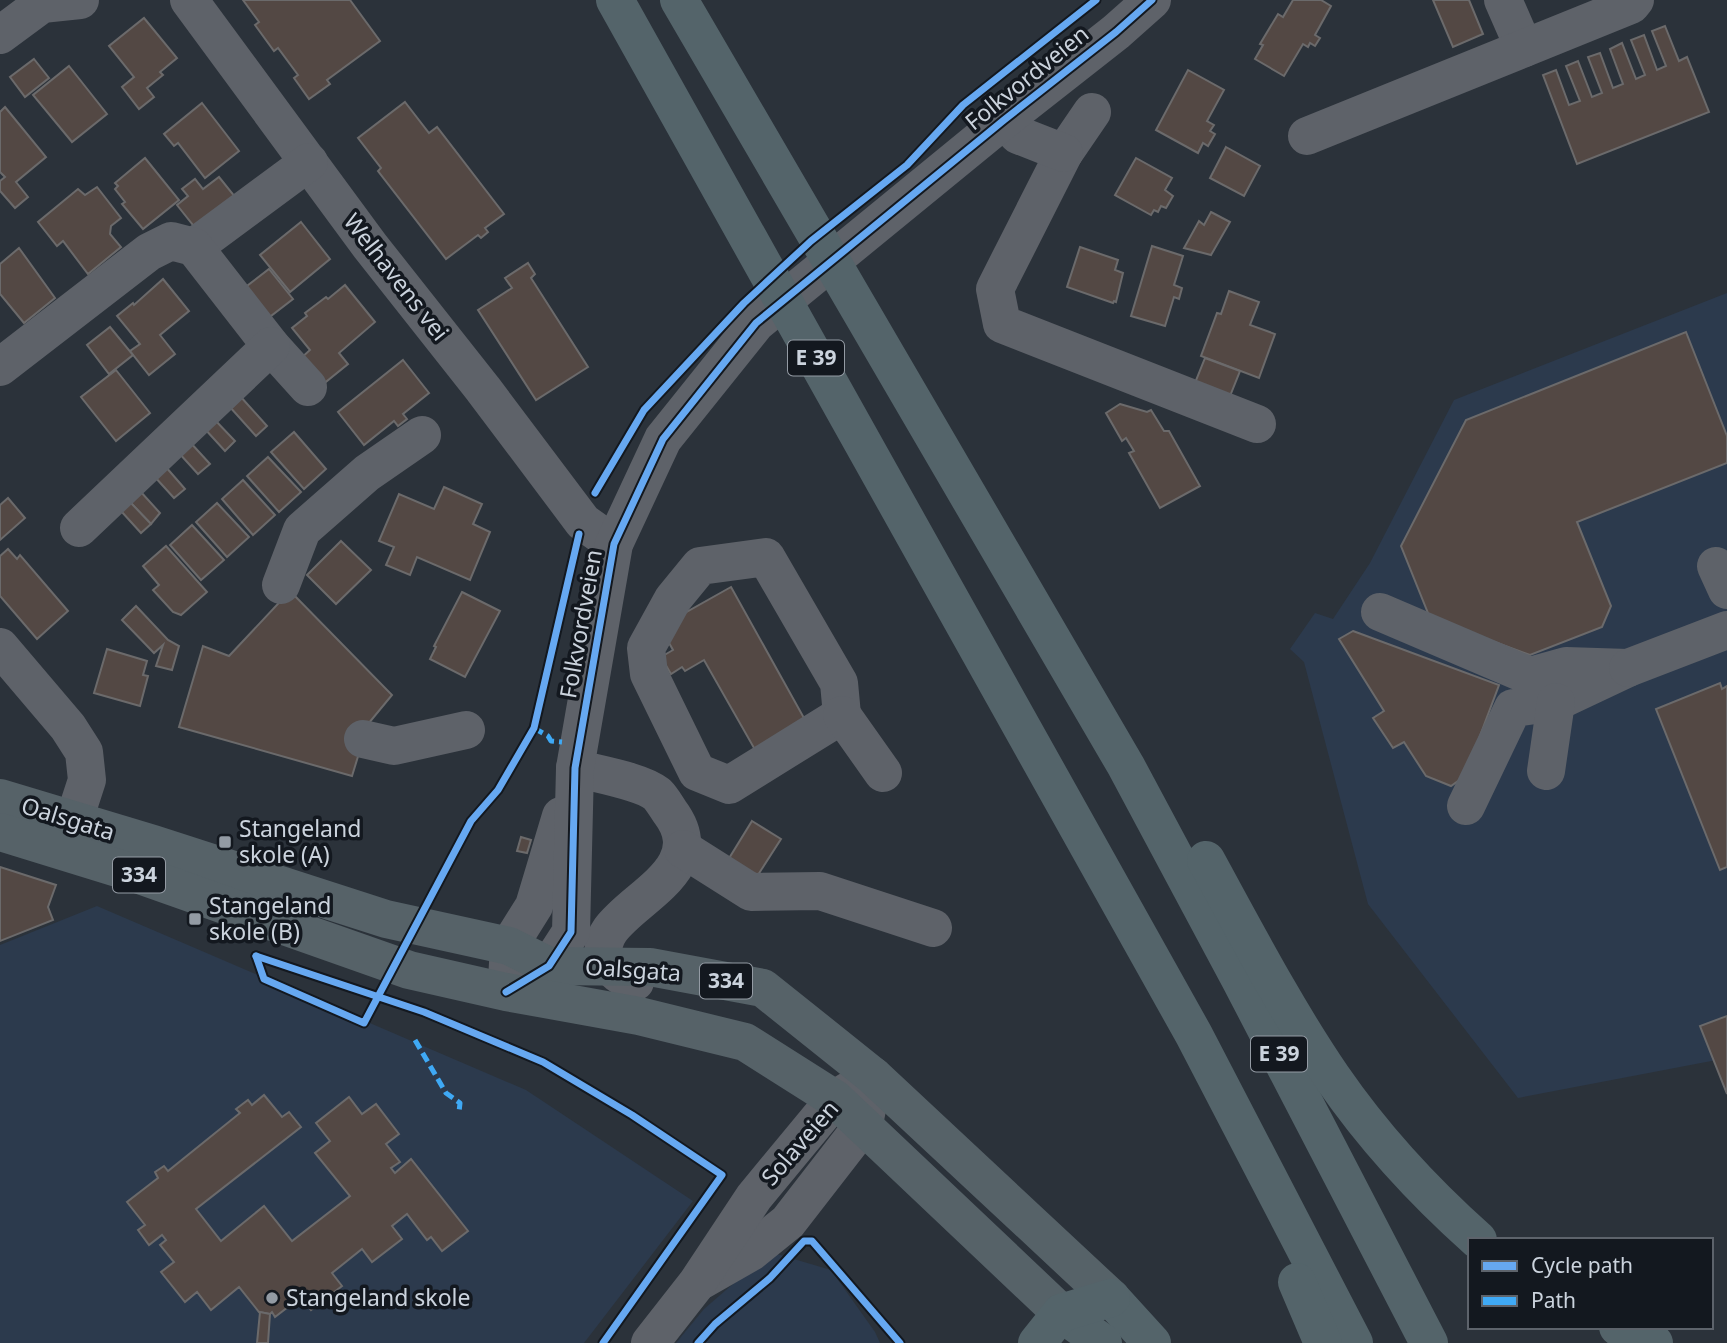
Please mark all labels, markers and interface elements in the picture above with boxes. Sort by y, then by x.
street label: Folkvordveien [958,17,1095,137]
street label: Welhavens vei [337,206,457,347]
road number: E 39 [788,340,844,376]
street label: Folkvordveien [551,547,609,701]
street label: Oalsgata [18,789,119,847]
place label: Stangeland skole (A) [239,812,361,870]
marker: Stangeland skole (A) [217,834,233,850]
road number: 334 [113,858,165,892]
place label: Stangeland skole (B) [209,889,331,947]
marker: Stangeland skole (B) [187,911,203,927]
street label: Oalsgata [584,950,682,988]
road number: 334 [700,964,752,998]
road number: E 39 [1251,1036,1307,1072]
street label: Solaveien [753,1093,845,1192]
legend [1468,1238,1713,1329]
text: Cycle path [1531,1251,1633,1279]
place label: Stangeland skole [286,1281,470,1313]
text: Path [1531,1286,1576,1314]
marker: Stangeland skole [264,1290,280,1306]

